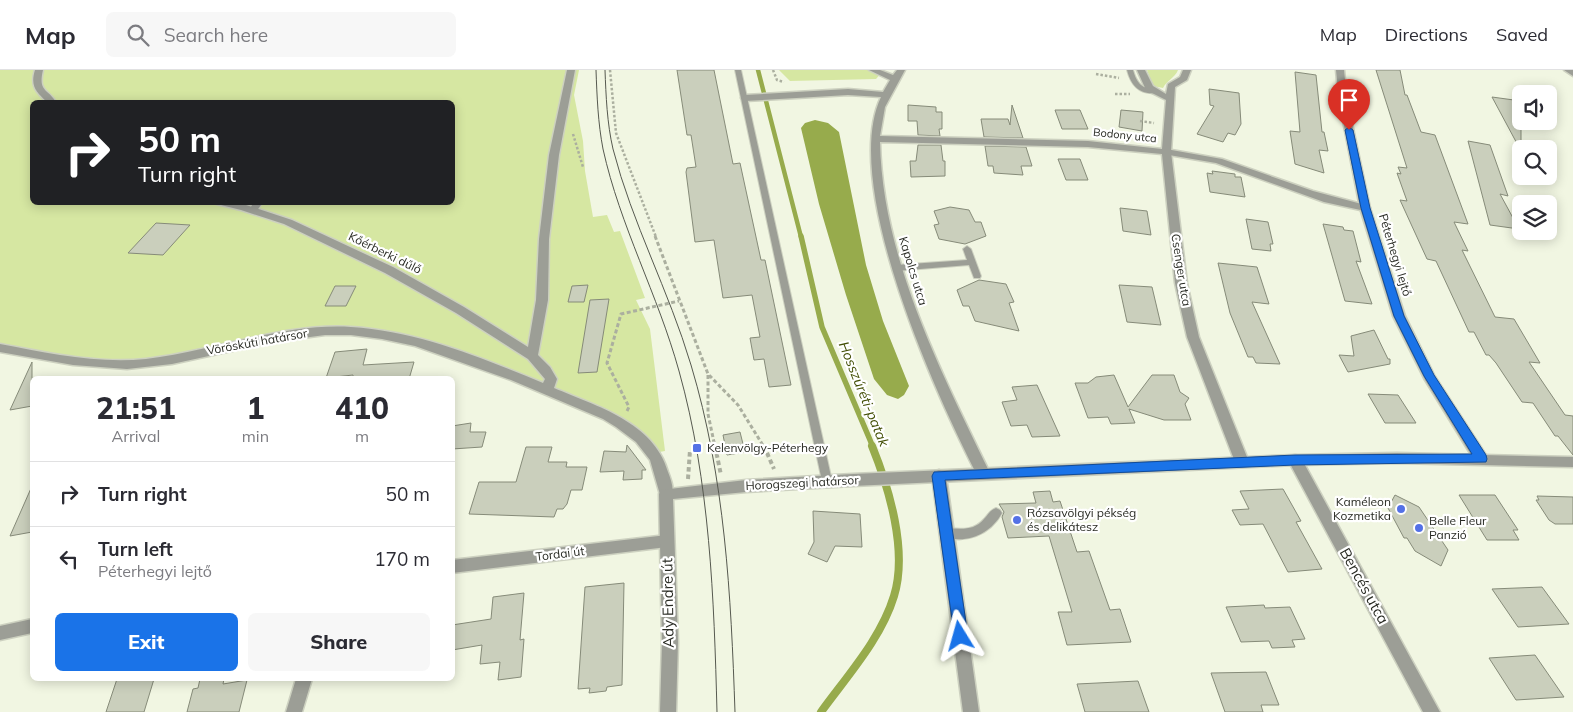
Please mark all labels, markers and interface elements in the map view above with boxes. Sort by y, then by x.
search box [106,12,456,57]
text: Map [25,20,76,50]
icon: search [124,21,152,49]
text: Search here [164,23,268,47]
text: Map [1320,23,1357,46]
text: Directions [1385,23,1468,46]
text: Saved [1496,23,1548,46]
pin [1328,79,1370,130]
map controls [1512,85,1557,240]
button: sound [1512,85,1557,130]
icon: arrive [1335,86,1363,114]
text: 50 m [138,117,221,161]
icon: right [55,120,120,185]
street label: Bodony utca [1092,125,1158,145]
button: search [1512,140,1557,185]
text: Turn right [138,160,236,188]
button: layers [1512,195,1557,240]
street label: Péterhegyi lejtő [1376,212,1415,298]
street label: Kőérberki dűlő [346,228,424,277]
street label: Csenger utca [1168,233,1195,307]
street label: Kapolcs utca [896,235,931,307]
street label: Vöröskúti határsor [205,325,309,358]
water label: Hosszúréti-patak [835,339,894,450]
text: 21:51 [96,389,176,427]
text: 1 [246,389,264,427]
text: 410 [335,389,389,427]
text: Arrival [111,426,160,446]
text: min [242,426,269,446]
text: m [355,426,369,446]
place label: Kelenvölgy-Péterhegy [707,440,829,455]
marker: Kelenvölgy-Péterhegy [691,442,703,454]
street label: Horogszegi határsor [745,472,860,493]
icon: right [55,480,83,508]
text: Turn right [98,482,187,506]
text: 50 m [386,482,430,506]
place label: Kaméleon Kozmetika [1333,494,1391,523]
marker: Kaméleon Kozmetika [1395,503,1407,515]
place label: Rózsavölgyi pékség és delikátesz [1027,505,1136,534]
place label: Belle Fleur Panzió [1429,513,1487,542]
marker: Rózsavölgyi pékség és delikátesz [1011,514,1023,526]
marker: Belle Fleur Panzió [1413,522,1425,534]
text: Turn left [98,537,173,561]
street label: Tordai út [535,543,585,564]
street label: Bencés utca [1336,544,1393,627]
icon: left [55,545,83,573]
text: 170 m [374,547,430,571]
street label: Ady Endre út [657,558,678,648]
text: Péterhegyi lejtő [98,561,212,581]
position arrow [933,609,985,661]
button: Exit [55,613,238,671]
button: Share [248,613,430,671]

